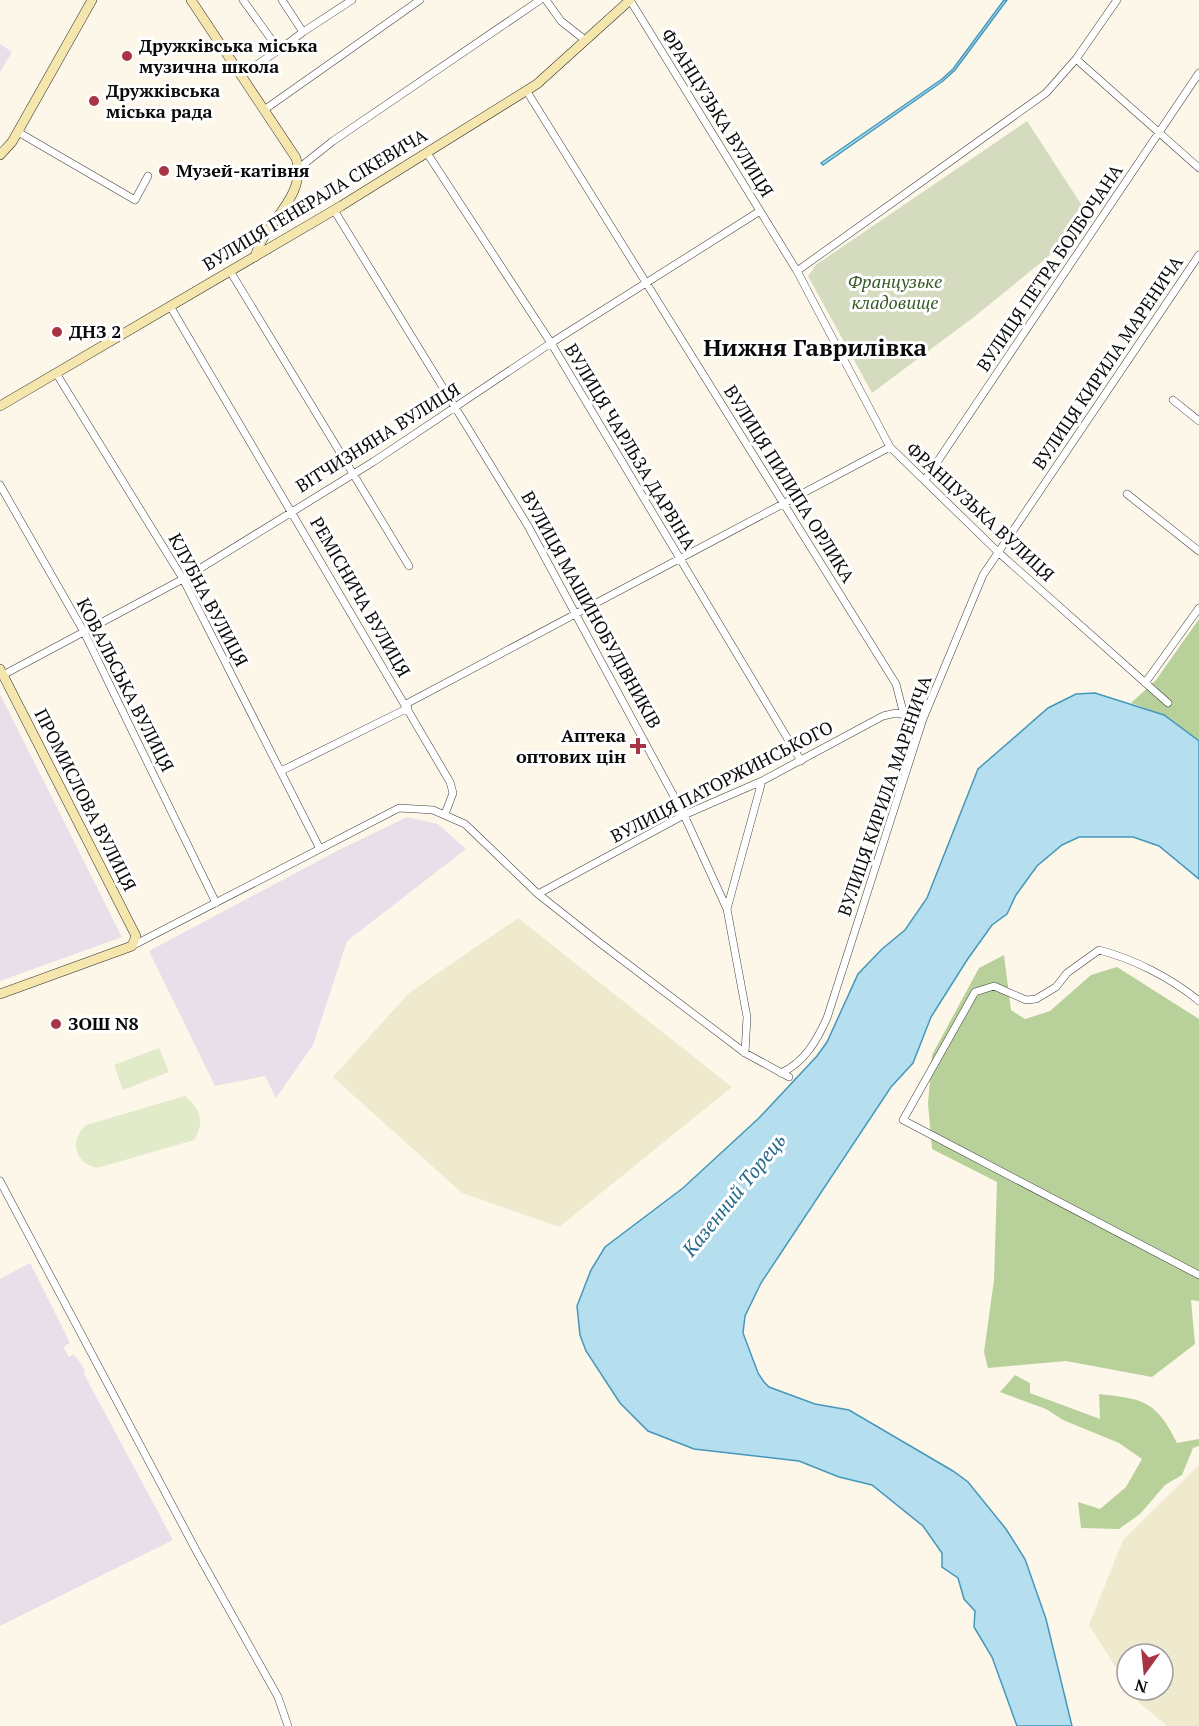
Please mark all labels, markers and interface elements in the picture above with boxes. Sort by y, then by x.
street label: ФРАНЦУЗЬКА ВУЛИЦЯ [656,24,779,201]
place label: Дружківська міська музична школа [139,33,318,78]
marker: Дружківська міська музична школа [120,49,134,63]
place label: Дружківська міська рада [106,78,220,123]
marker: Дружківська міська рада [87,94,101,108]
street label: ВУЛИЦЯ ГЕНЕРАЛА СІКЕВИЧА [198,122,432,276]
place label: Музей-катівня [176,158,310,182]
street label: ВУЛИЦЯ ПЕТРА БОЛБОЧАНА [971,159,1128,376]
marker: Музей-катівня [157,164,171,178]
street label: ВУЛИЦЯ КИРИЛА МАРЕНИЧА [1027,250,1188,474]
park label: Французьке кладовище [848,269,942,314]
place label: ДНЗ 2 [69,319,121,343]
marker: ДНЗ 2 [50,325,64,339]
district label: Нижня Гаврилівка [703,331,927,363]
street label: ВУЛИЦЯ ЧАРЛЬЗА ДАРВІНА [560,339,702,555]
street label: ВІТЧИЗНЯНА ВУЛИЦЯ [291,377,464,497]
street label: ВУЛИЦЯ ПИЛИПА ОРЛИКА [719,380,861,587]
street label: ФРАНЦУЗЬКА ВУЛИЦЯ [901,436,1060,586]
street label: ВУЛИЦЯ МАШИНОБУДІВНИКІВ [516,487,667,732]
street label: РЕМІСНИЧА ВУЛИЦЯ [305,512,416,681]
street label: КЛУБНА ВУЛИЦЯ [164,529,254,670]
street label: КОВАЛЬСЬКА ВУЛИЦЯ [72,594,180,775]
street label: ВУЛИЦЯ КИРИЛА МАРЕНИЧА [832,672,937,919]
street label: ПРОМИСЛОВА ВУЛИЦЯ [30,704,142,895]
street label: ВУЛИЦЯ ПАТОРЖИНСЬКОГО [606,714,837,848]
place label: Аптека оптових цін [516,723,626,768]
marker: Аптека оптових цін [631,739,645,753]
place label: ЗОШ N8 [68,1011,139,1035]
marker: ЗОШ N8 [49,1017,63,1031]
water label: Казенний Торець [675,1128,792,1262]
north arrow [1115,1642,1175,1702]
text: N [1132,1674,1150,1699]

